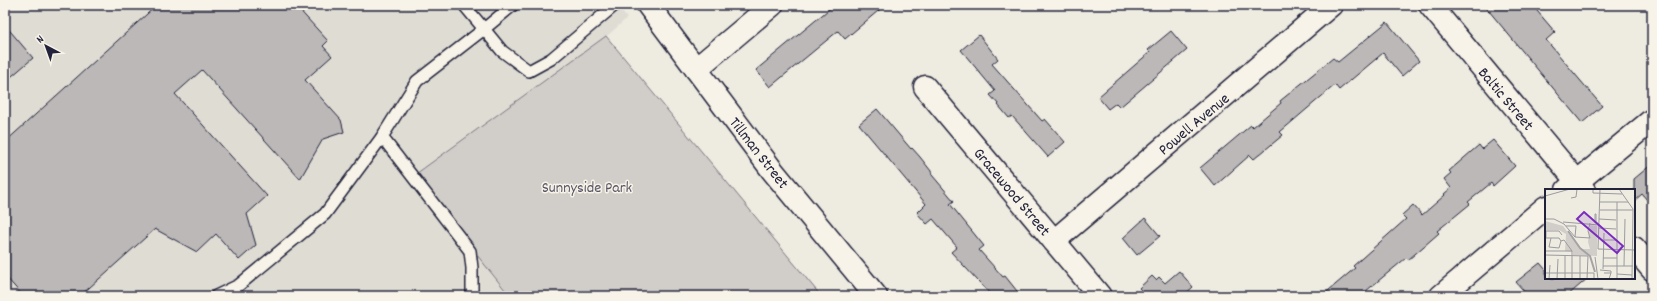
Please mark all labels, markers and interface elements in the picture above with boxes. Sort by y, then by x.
north arrow [26,26,66,66]
text: N [33,32,48,48]
street label: Baltic Street [1472,63,1539,136]
street label: Powell Avenue [1154,88,1235,162]
street label: Tillman Street [723,113,793,194]
street label: Gracewood Street [967,143,1055,242]
park label: Sunnyside Park [542,177,632,200]
inset map [1545,189,1635,279]

